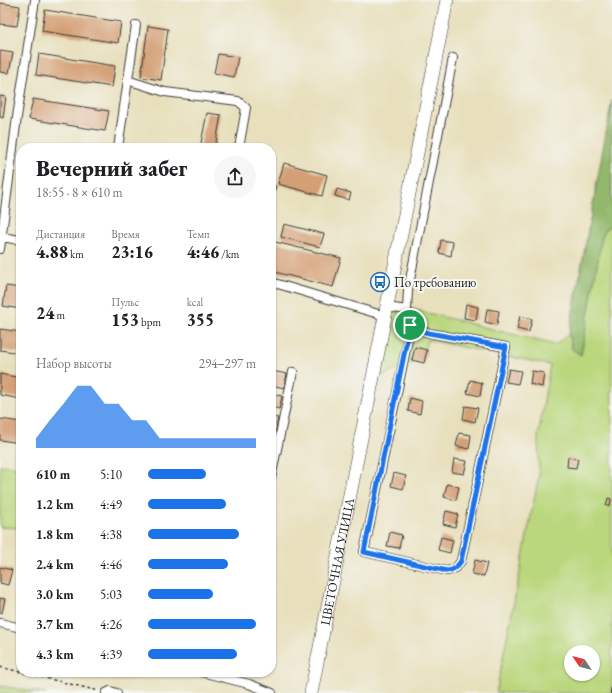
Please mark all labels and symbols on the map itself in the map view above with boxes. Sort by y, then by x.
bus stop icon: По требованию [369,271,391,293]
place label: По требованию [394,274,477,291]
pin [393,308,427,342]
street label: ЦВЕТОЧНАЯ УЛИЦА [316,495,358,627]
north arrow [564,645,600,681]

